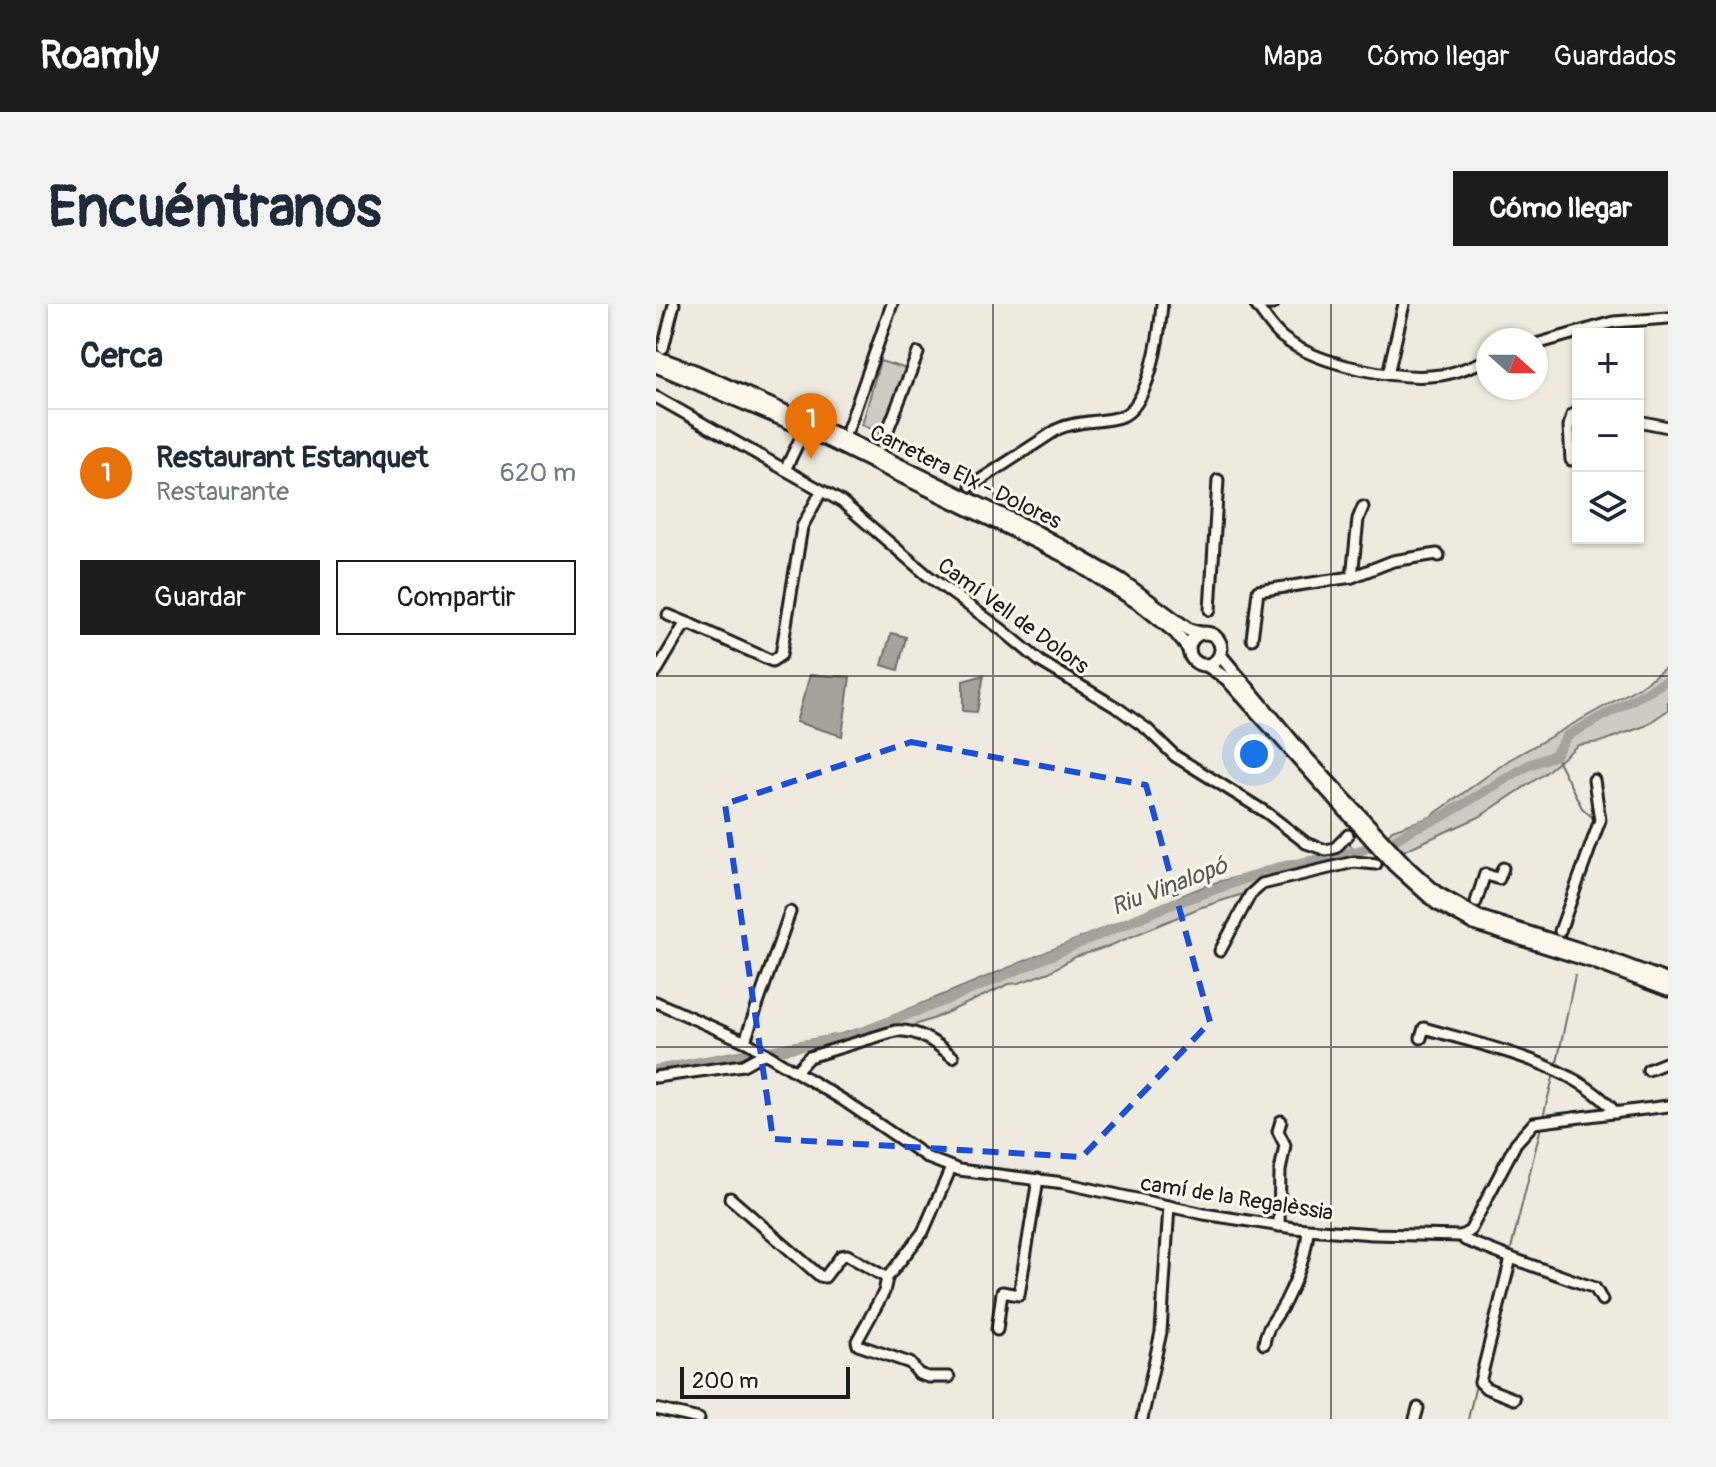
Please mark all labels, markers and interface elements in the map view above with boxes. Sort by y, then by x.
text: Roamly [40,32,159,80]
text: Mapa [1263,39,1323,74]
text: Cómo llegar [1367,39,1509,74]
text: Guardados [1553,39,1676,74]
button: Cómo llegar [1453,171,1668,246]
text: Encuéntranos [48,174,381,243]
north arrow [1476,328,1548,400]
map controls [1572,328,1644,544]
button: + [1572,328,1644,400]
text: Cerca [80,335,163,378]
pin: 1 [785,393,837,459]
button: − [1572,400,1644,472]
street label: Carretera Elx - Dolores [865,418,1066,536]
text: Restaurant Estanquet [156,439,428,476]
text: 1 [101,457,111,489]
text: 620 m [500,457,576,489]
button: layers [1572,472,1644,544]
text: Restaurante [156,476,289,508]
street label: Camí Vell de Dolors [932,551,1095,680]
button: Guardar [80,560,320,635]
button: Compartir [336,560,576,635]
your location [1234,734,1274,774]
water label: Riu Vinalopó [1107,850,1233,922]
street label: camí de la Regalèssia [1139,1169,1335,1227]
scale bar [680,1363,850,1399]
text: 200 m [692,1367,759,1395]

